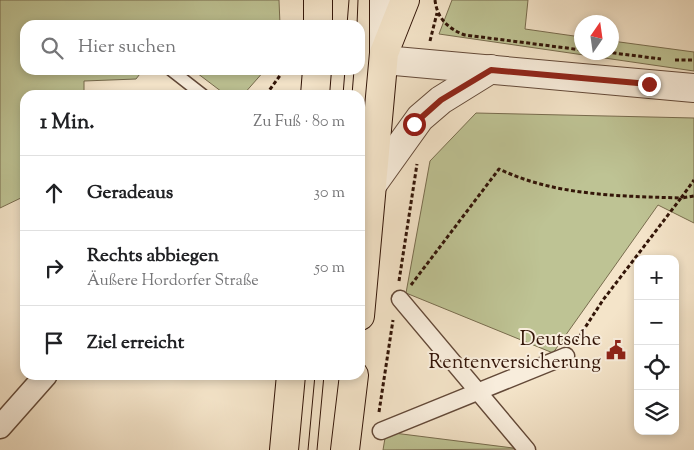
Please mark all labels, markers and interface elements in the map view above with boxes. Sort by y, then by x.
north arrow [574,15,619,60]
search box [20,20,365,75]
icon: search [38,34,66,62]
text: Hier suchen [78,34,176,61]
route end [638,73,661,96]
text: 1 Min. [40,108,95,138]
text: Zu Fuß · 80 m [253,111,345,134]
route start [403,113,426,136]
icon: ahead [40,179,68,207]
text: Geradeaus [87,180,173,207]
text: 30 m [314,182,345,205]
text: Rechts abbiegen [87,243,219,270]
icon: right [40,254,68,282]
map controls [634,255,679,435]
button: + [634,255,679,300]
text: 50 m [314,257,345,280]
text: Äußere Hordorfer Straße [87,270,259,293]
button: − [634,300,679,345]
place label: Deutsche Rentenversicherung [429,326,601,378]
icon: arrive [40,329,68,357]
text: Ziel erreicht [87,330,184,357]
public building icon: Deutsche Rentenversicherung [605,339,627,361]
button: locate [634,345,679,390]
button: layers [634,390,679,435]

